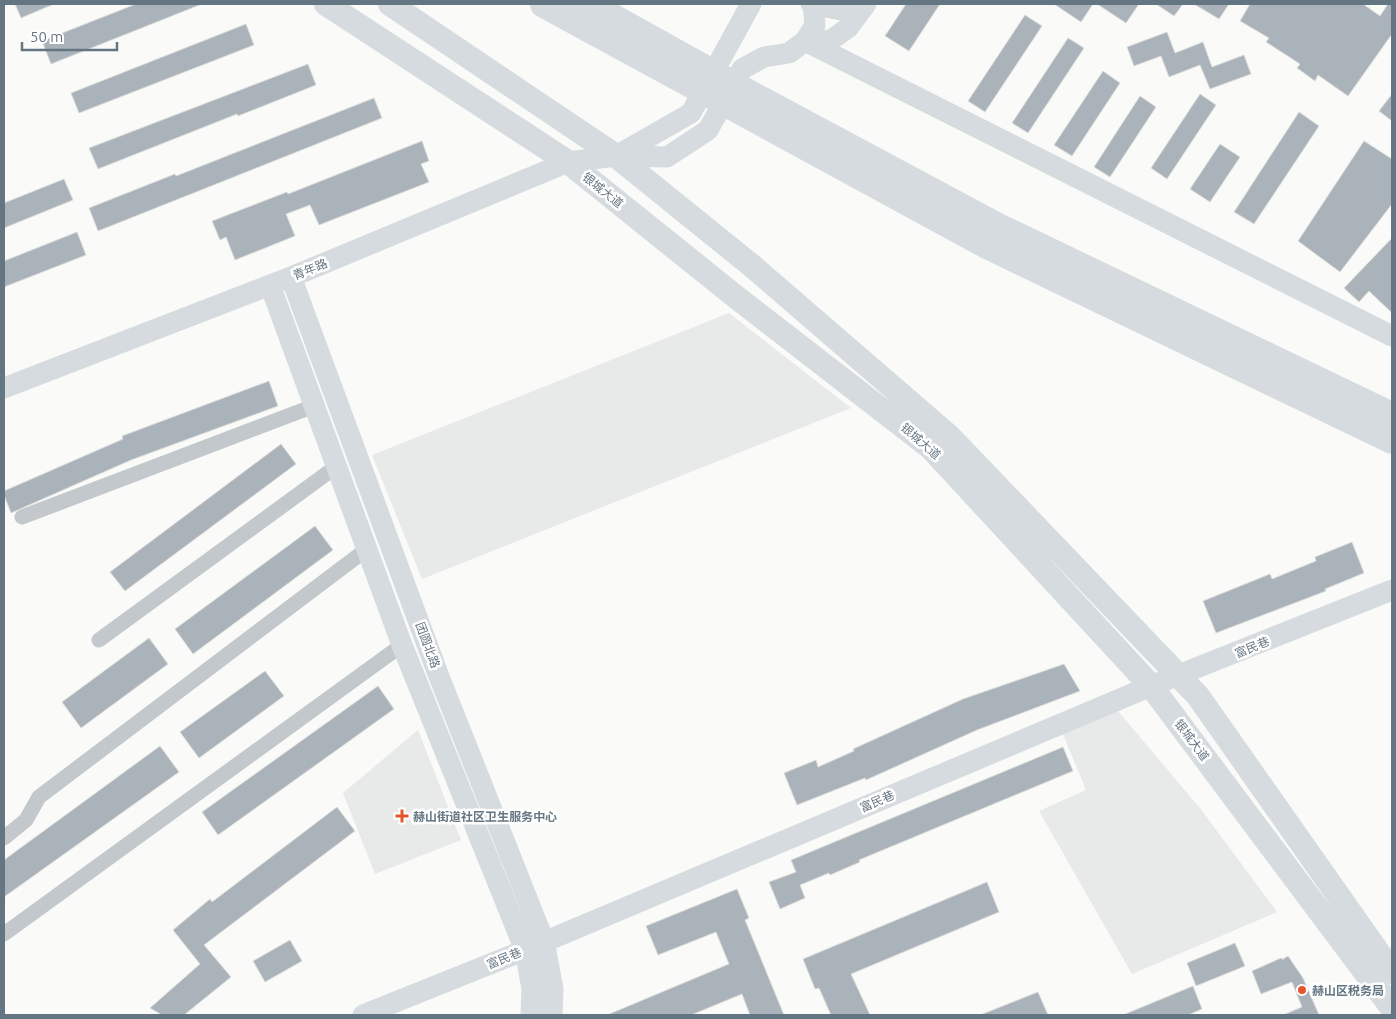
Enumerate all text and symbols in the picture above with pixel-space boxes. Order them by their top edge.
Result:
scale bar [22,20,118,52]
text: 50 m [30,28,63,45]
street label: 银城大道 [580,170,626,210]
street label: 青年路 [291,256,329,282]
street label: 银城大道 [899,420,943,462]
street label: 团圆北路 [414,620,442,670]
street label: 富民巷 [1233,634,1271,660]
street label: 银城大道 [1172,717,1212,763]
street label: 富民巷 [858,788,896,814]
marker: 赫山街道社区卫生服务中心 [395,809,409,823]
place label: 赫山街道社区卫生服务中心 [413,810,557,823]
street label: 富民巷 [485,945,523,971]
marker: 赫山区税务局 [1296,984,1308,996]
place label: 赫山区税务局 [1312,984,1384,997]

